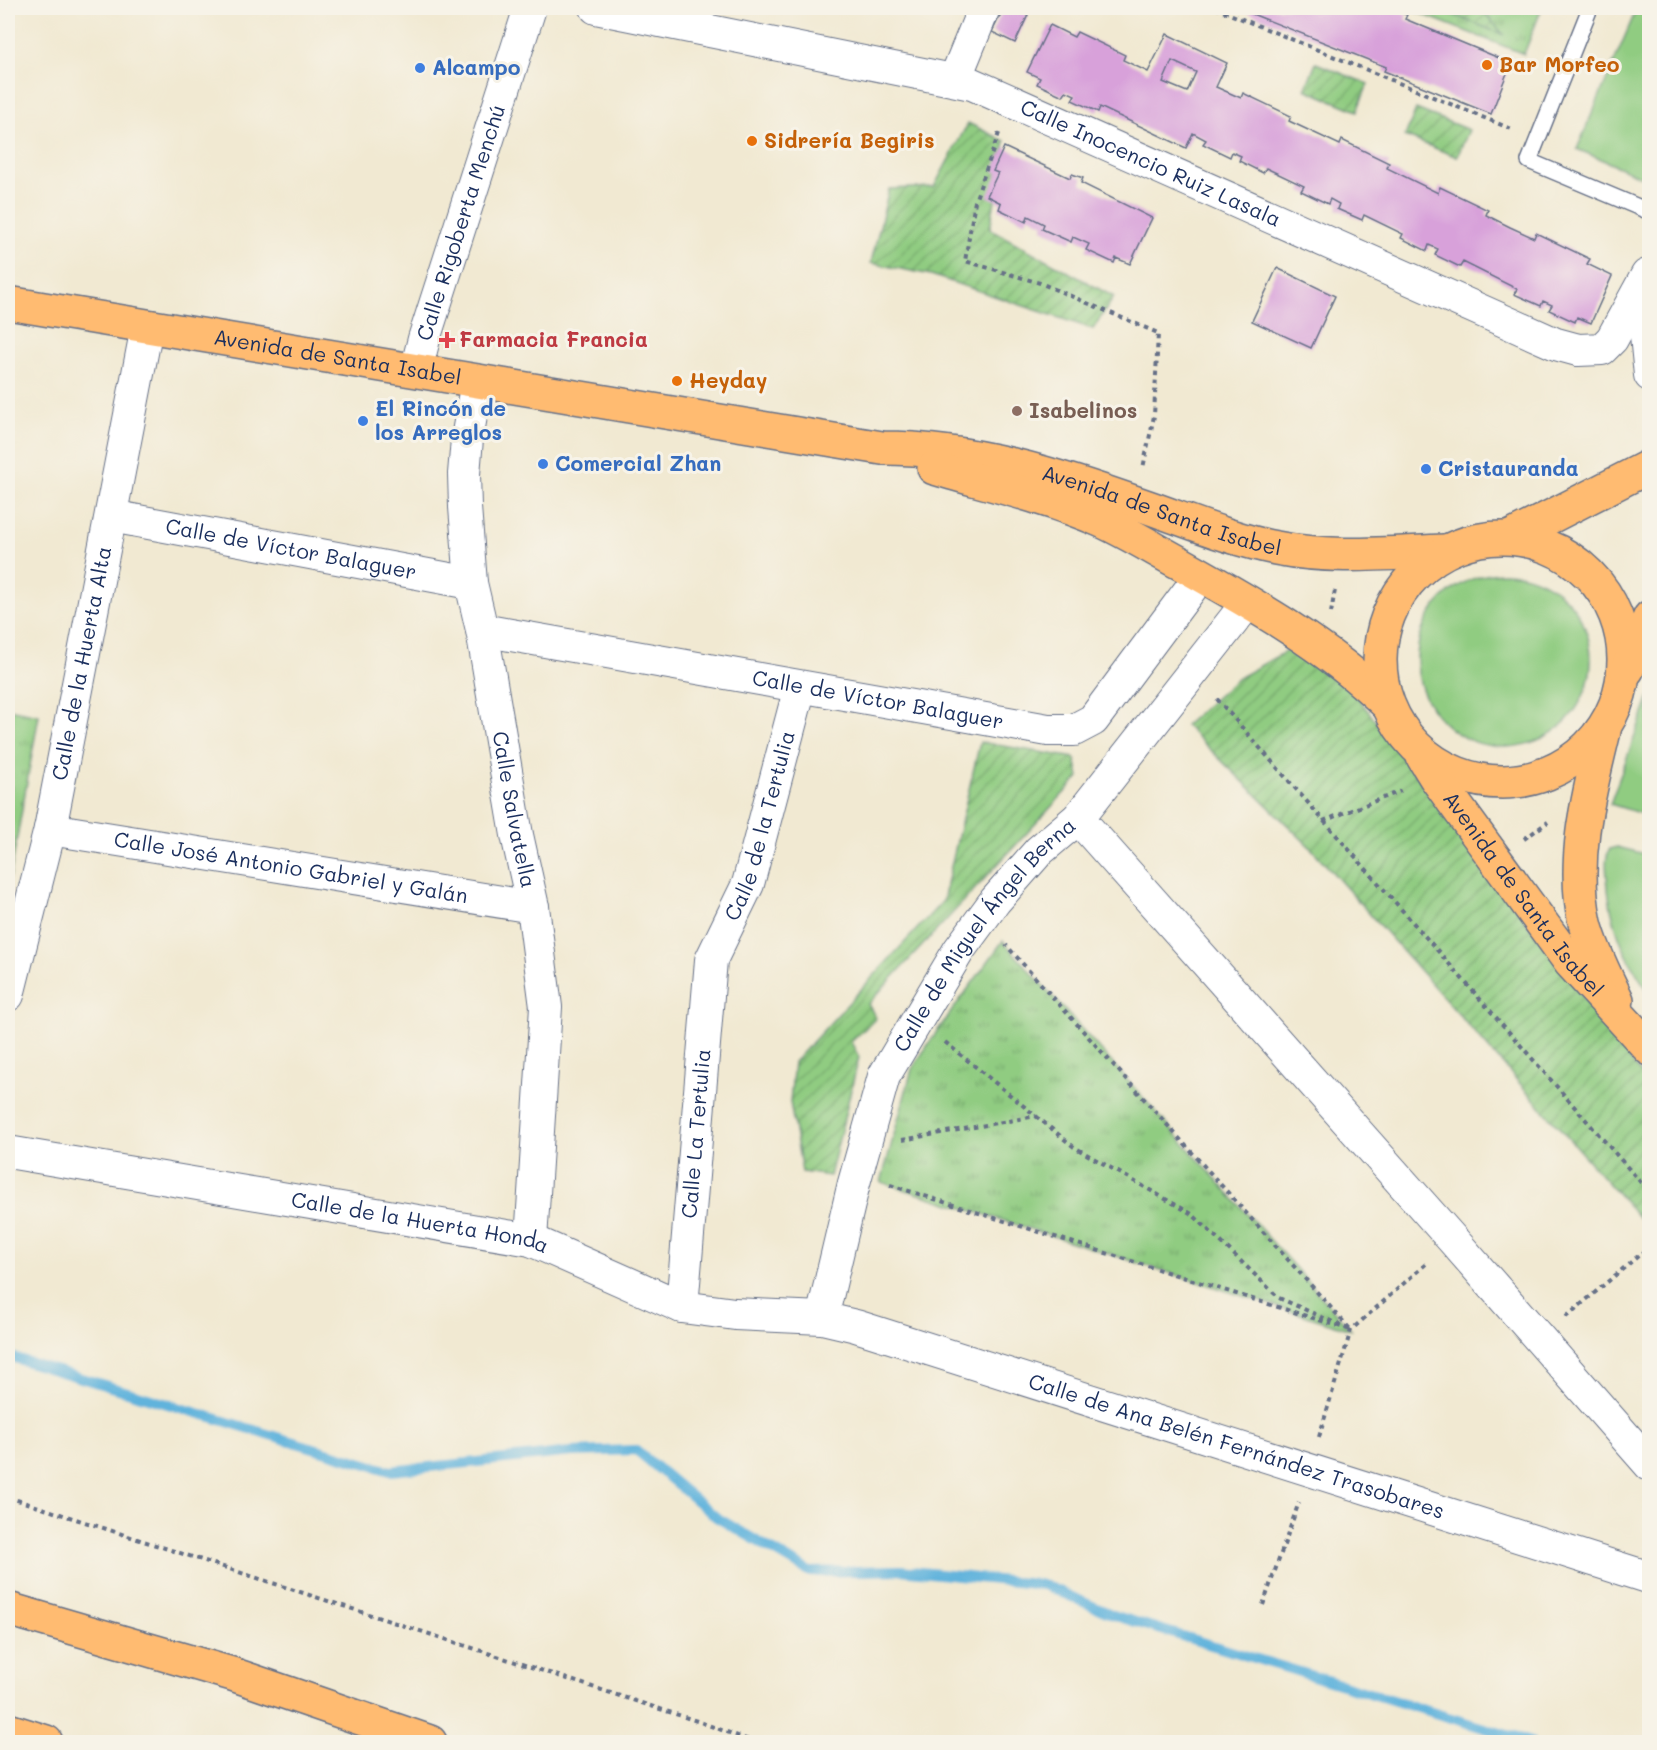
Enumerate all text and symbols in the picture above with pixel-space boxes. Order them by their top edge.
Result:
place label: Bar Morfeo [1499,50,1620,77]
place label: Alcampo [432,53,521,80]
marker: Bar Morfeo [1480,58,1494,72]
marker: Alcampo [413,61,427,75]
street label: Calle Inocencio Ruiz Lasala [1017,92,1286,232]
street label: Calle Rigoberta Menchú [409,101,510,344]
place label: Sidrería Begiris [764,126,935,153]
marker: Sidrería Begiris [745,134,759,148]
street label: Avenida de Santa Isabel [212,322,464,390]
place label: Farmacia Francia [459,325,648,352]
marker: Farmacia Francia [440,333,454,347]
place label: Heyday [689,366,767,394]
marker: Heyday [670,374,684,388]
place label: El Rincón de los Arreglos [375,394,506,445]
place label: Isabelinos [1029,396,1137,423]
marker: Isabelinos [1010,404,1024,418]
marker: El Rincón de los Arreglos [356,414,370,428]
place label: Comercial Zhan [555,449,721,476]
place label: Cristauranda [1438,454,1579,481]
marker: Comercial Zhan [536,457,550,471]
street label: Avenida de Santa Isabel [1039,458,1284,561]
marker: Cristauranda [1419,462,1433,476]
street label: Calle de Víctor Balaguer [164,511,419,585]
street label: Calle de la Huerta Alta [45,544,116,782]
street label: Calle de Víctor Balaguer [750,663,1006,734]
street label: Calle de la Tertulia [717,727,800,925]
street label: Calle Salvatella [488,729,543,890]
street label: Avenida de Santa Isabel [1438,785,1610,1002]
street label: Calle de Miguel Ángel Berna [887,811,1080,1056]
street label: Calle José Antonio Gabriel y Galán [112,825,470,908]
street label: Calle La Tertulia [674,1048,716,1219]
street label: Calle de la Huerta Honda [289,1185,554,1258]
street label: Calle de Ana Belén Fernández Trasobares [1025,1367,1448,1524]

